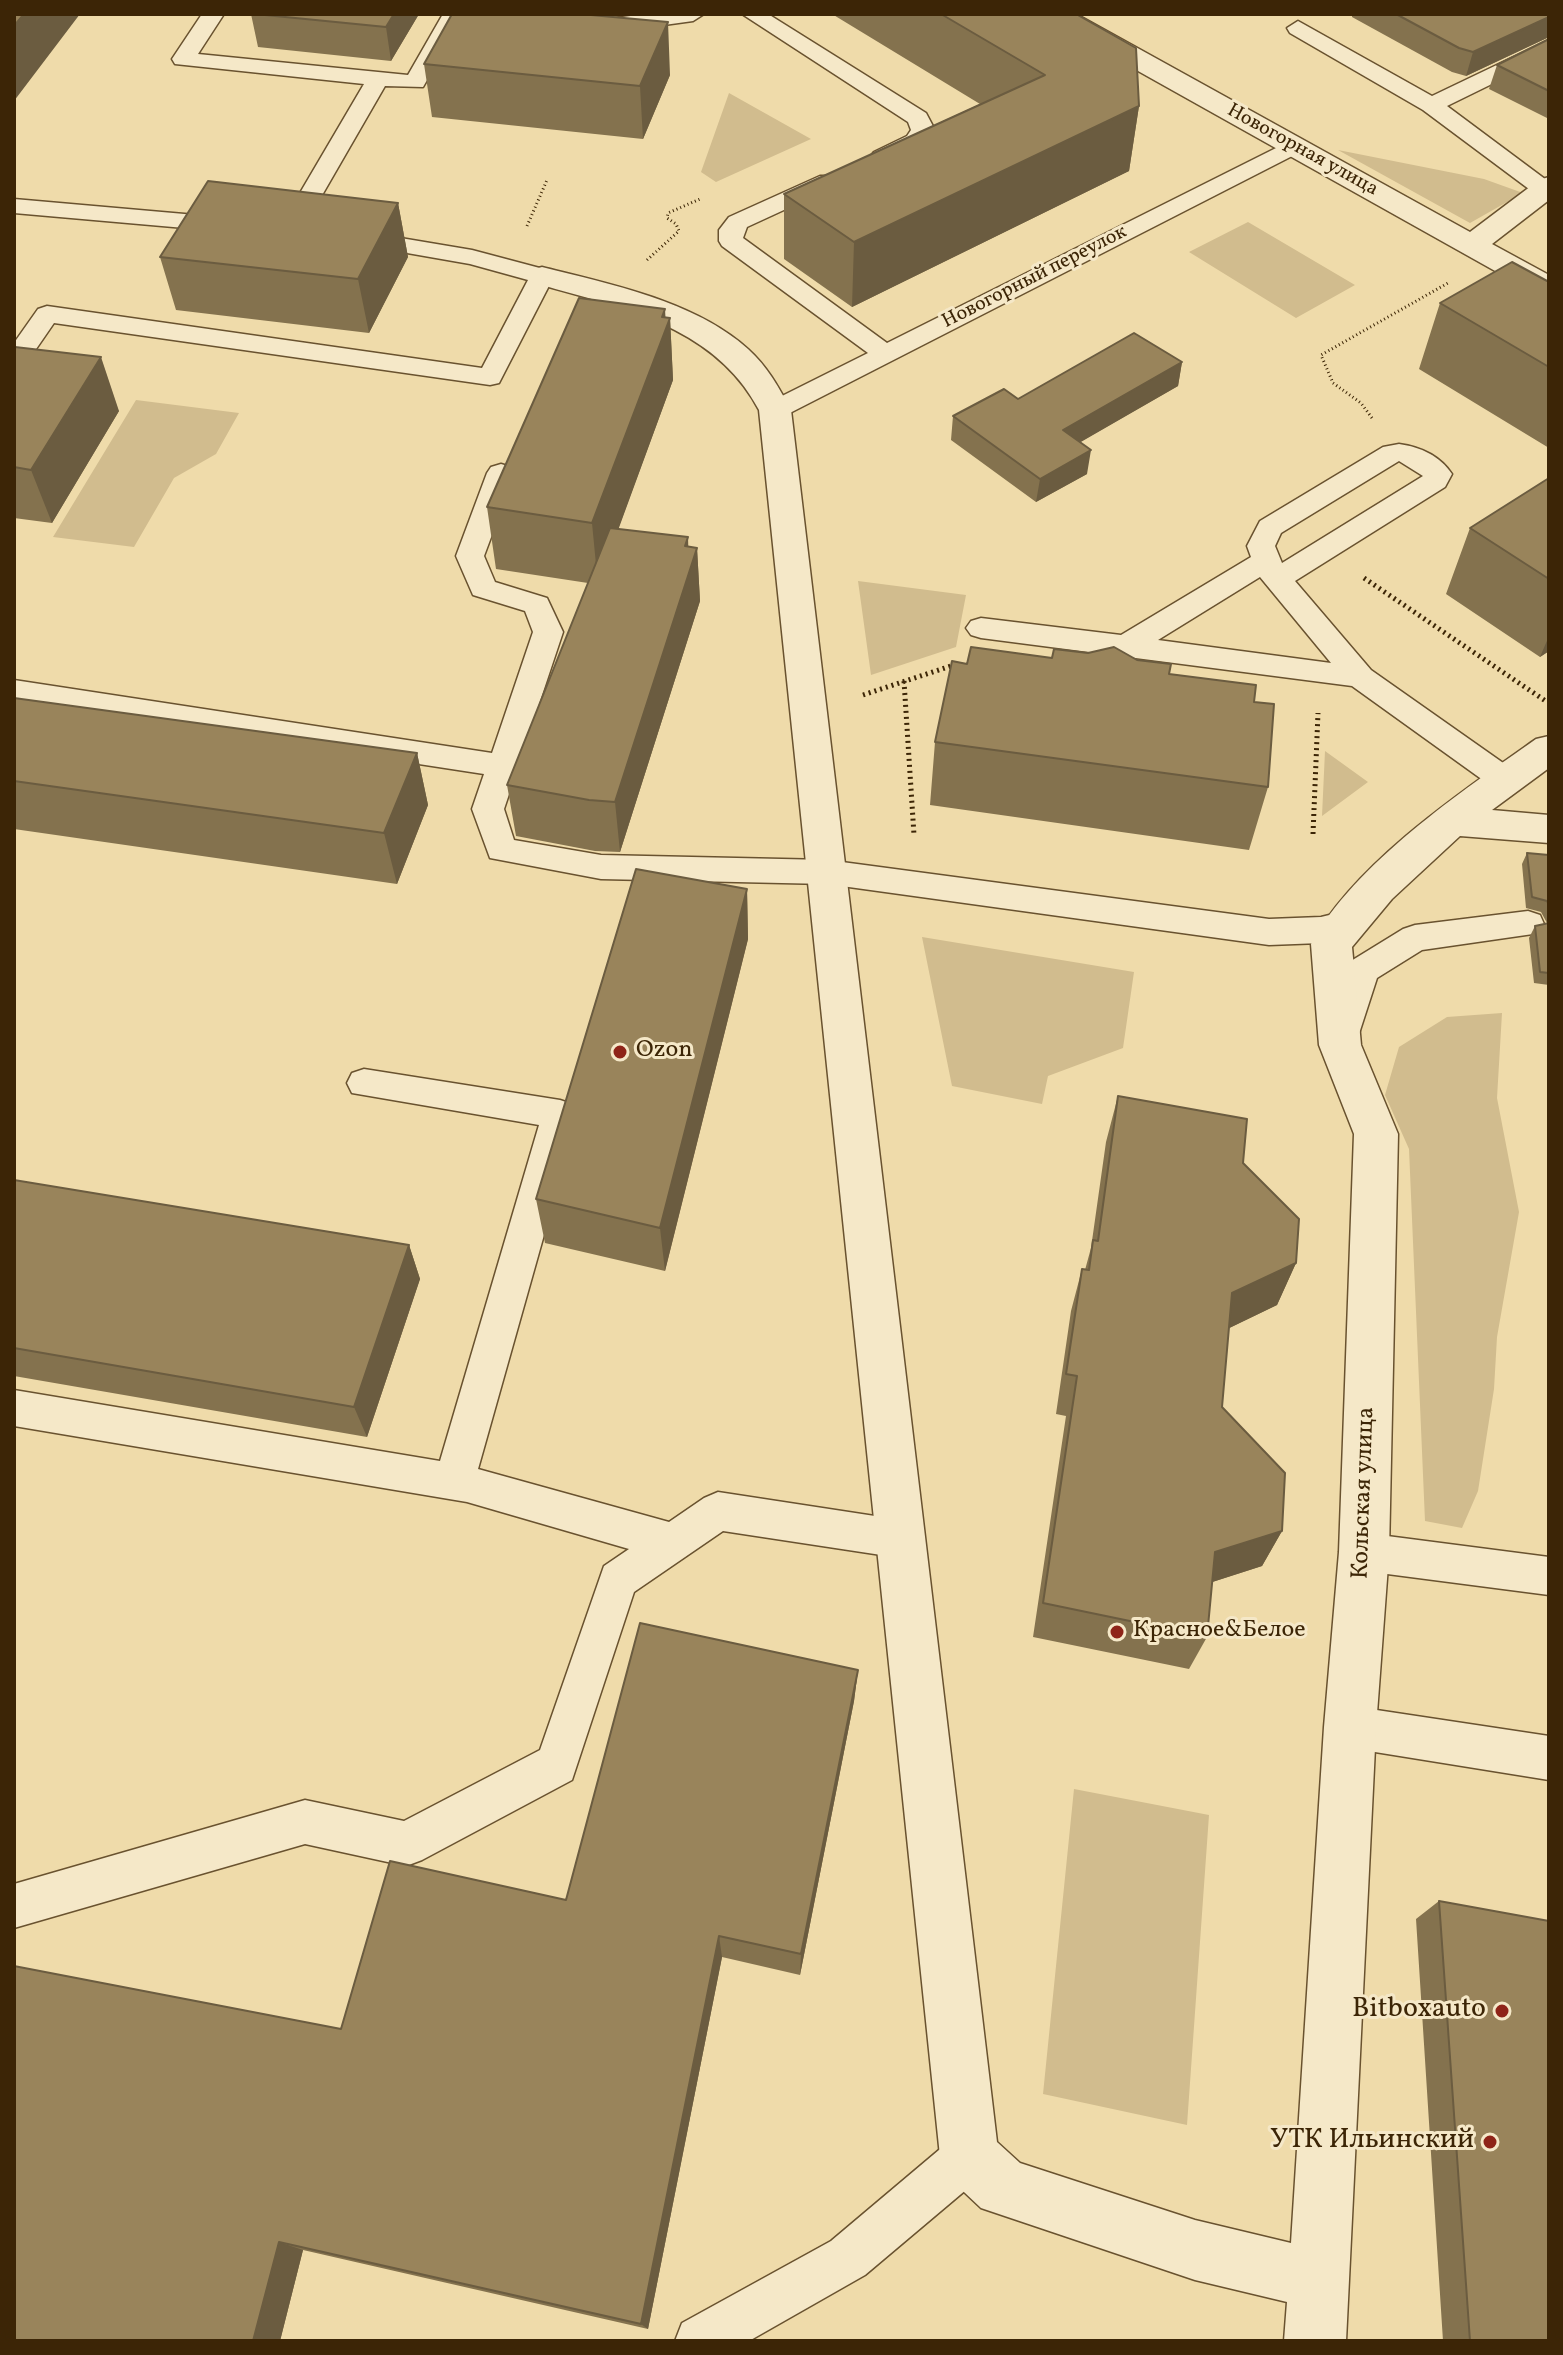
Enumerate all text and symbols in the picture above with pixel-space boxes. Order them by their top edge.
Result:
street label: Новогорная улица [1222,99,1382,203]
street label: Новогорный переулок [939,221,1131,335]
place label: Ozon [636,1038,693,1066]
marker: Ozon [611,1043,629,1061]
street label: Кольская улица [1348,1406,1382,1580]
place label: Красное&Белое [1133,1618,1306,1646]
marker: Красное&Белое [1108,1623,1126,1641]
place label: Bitboxauto [1352,1994,1486,2028]
marker: Bitboxauto [1493,2002,1511,2020]
place label: УТК Ильинский [1270,2125,1474,2159]
marker: УТК Ильинский [1481,2133,1499,2151]

